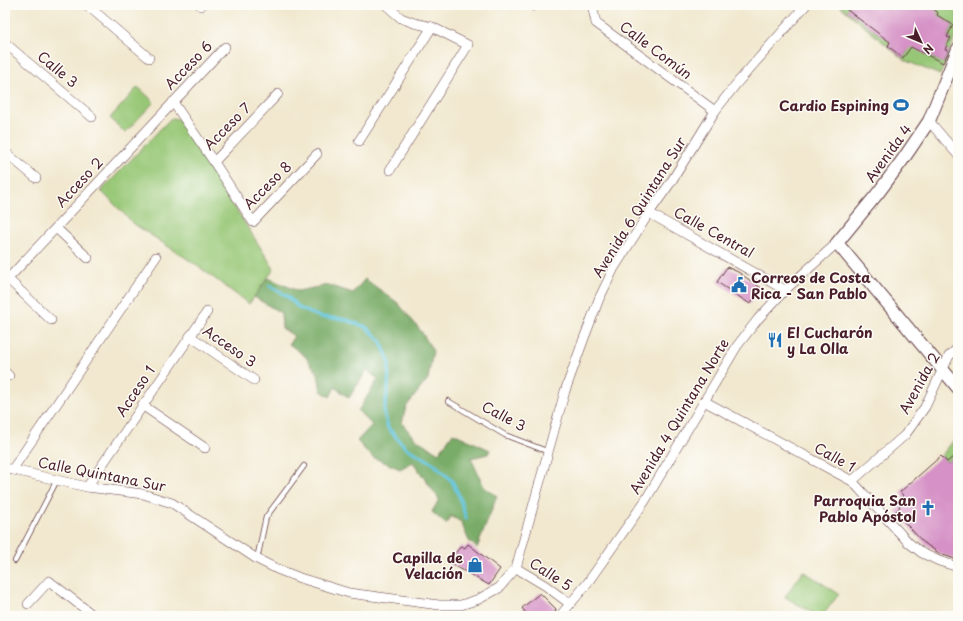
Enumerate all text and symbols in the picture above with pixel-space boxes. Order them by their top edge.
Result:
street label: Calle Común [615,16,697,84]
north arrow [901,22,941,62]
street label: Acceso 6 [159,36,217,94]
text: N [919,40,938,59]
street label: Calle 3 [33,46,83,92]
place label: Cardio Espining [779,95,889,116]
sports icon: Cardio Espining [892,96,910,114]
street label: Acceso 7 [198,97,256,155]
street label: Avenida 4 [860,120,916,186]
street label: Avenida 6 Quintana Sur [587,132,691,281]
street label: Acceso 2 [50,152,108,212]
street label: Acceso 8 [238,156,296,214]
street label: Calle Central [670,201,758,263]
place label: Correos de Costa Rica - San Pablo [751,267,871,304]
public building icon: Correos de Costa Rica - San Pablo [730,276,748,294]
street label: Acceso 3 [199,320,261,372]
place label: El Cucharón y La Olla [787,322,873,359]
restaurant icon: El Cucharón y La Olla [766,331,784,349]
street label: Avenida 4 Quintana Norte [624,334,734,498]
street label: Avenida 2 [893,348,945,418]
street label: Acceso 1 [110,361,160,421]
street label: Calle 3 [478,396,530,436]
street label: Calle 1 [811,437,859,477]
street label: Calle Quintana Sur [36,451,168,497]
place label: Parroquia San Pablo Apóstol [813,490,916,527]
church icon: Parroquia San Pablo Apóstol [919,499,937,517]
place label: Capilla de Velación [392,547,463,584]
street label: Calle 5 [526,552,576,596]
shop icon: Capilla de Velación [466,556,484,574]

